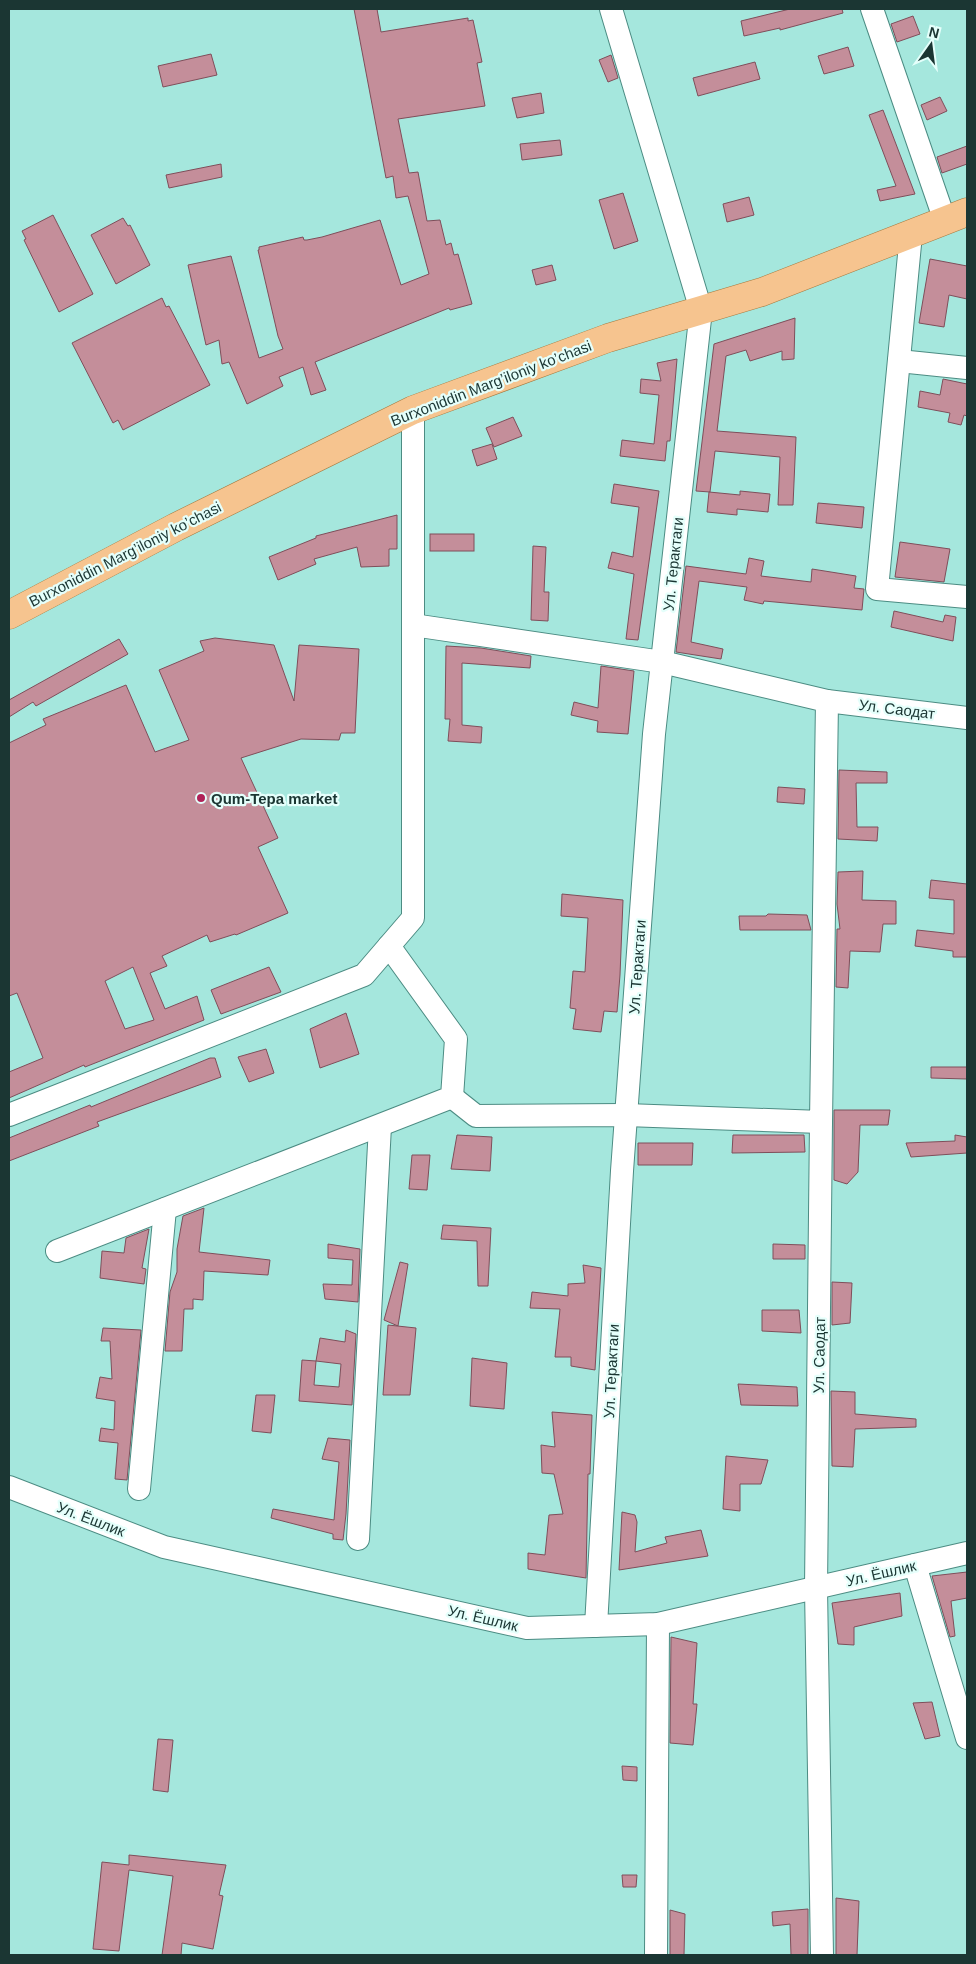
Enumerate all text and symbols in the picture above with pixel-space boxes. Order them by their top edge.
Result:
north arrow [906,20,956,70]
text: N [927,23,941,41]
street label: Burxoniddin Marg’iloniy ko’chasi [388,337,594,429]
street label: Burxoniddin Marg’iloniy ko’chasi [26,498,224,610]
street label: Ул. Терактаги [660,516,686,612]
street label: Ул. Саодат [858,696,936,722]
place label: Qum-Tepa market [211,790,337,807]
marker: Qum-Tepa market [195,792,207,804]
street label: Ул. Терактаги [625,919,649,1015]
street label: Ул. Саодат [810,1316,828,1393]
street label: Ул. Терактаги [600,1323,622,1419]
street label: Ул. Ёшлик [55,1498,128,1540]
street label: Ул. Ёшлик [844,1557,918,1589]
street label: Ул. Ёшлик [446,1602,520,1634]

